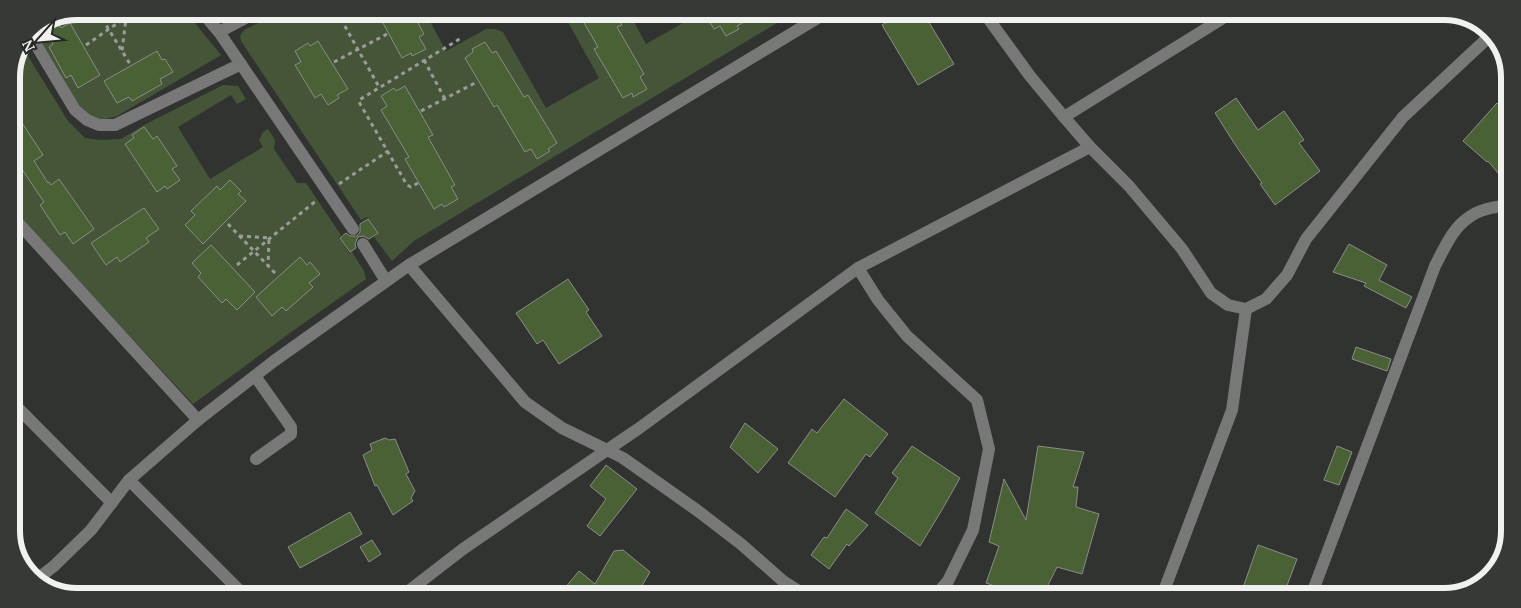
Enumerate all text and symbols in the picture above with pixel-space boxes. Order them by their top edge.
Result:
north arrow [15,15,65,65]
text: N [17,37,39,55]

